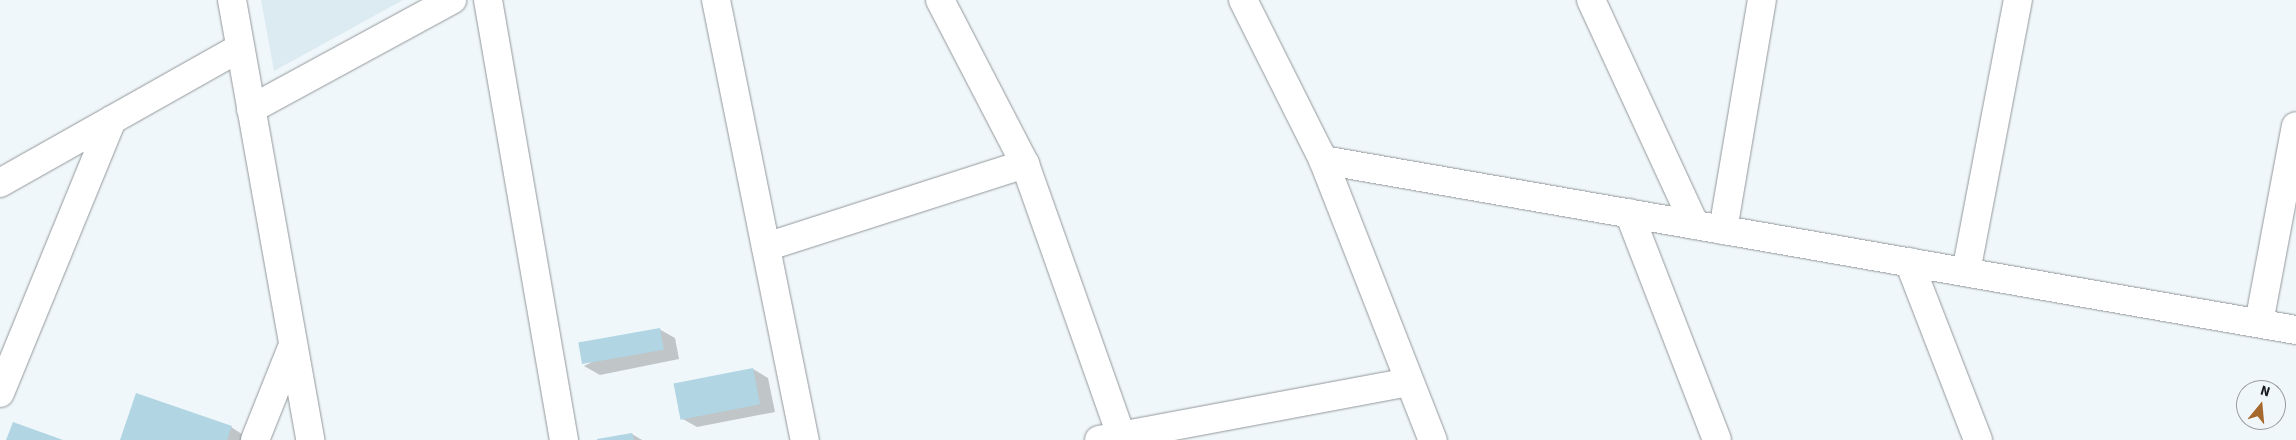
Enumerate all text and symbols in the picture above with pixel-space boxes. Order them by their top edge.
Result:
north arrow [2236,380,2286,430]
text: N [2258,381,2272,403]

